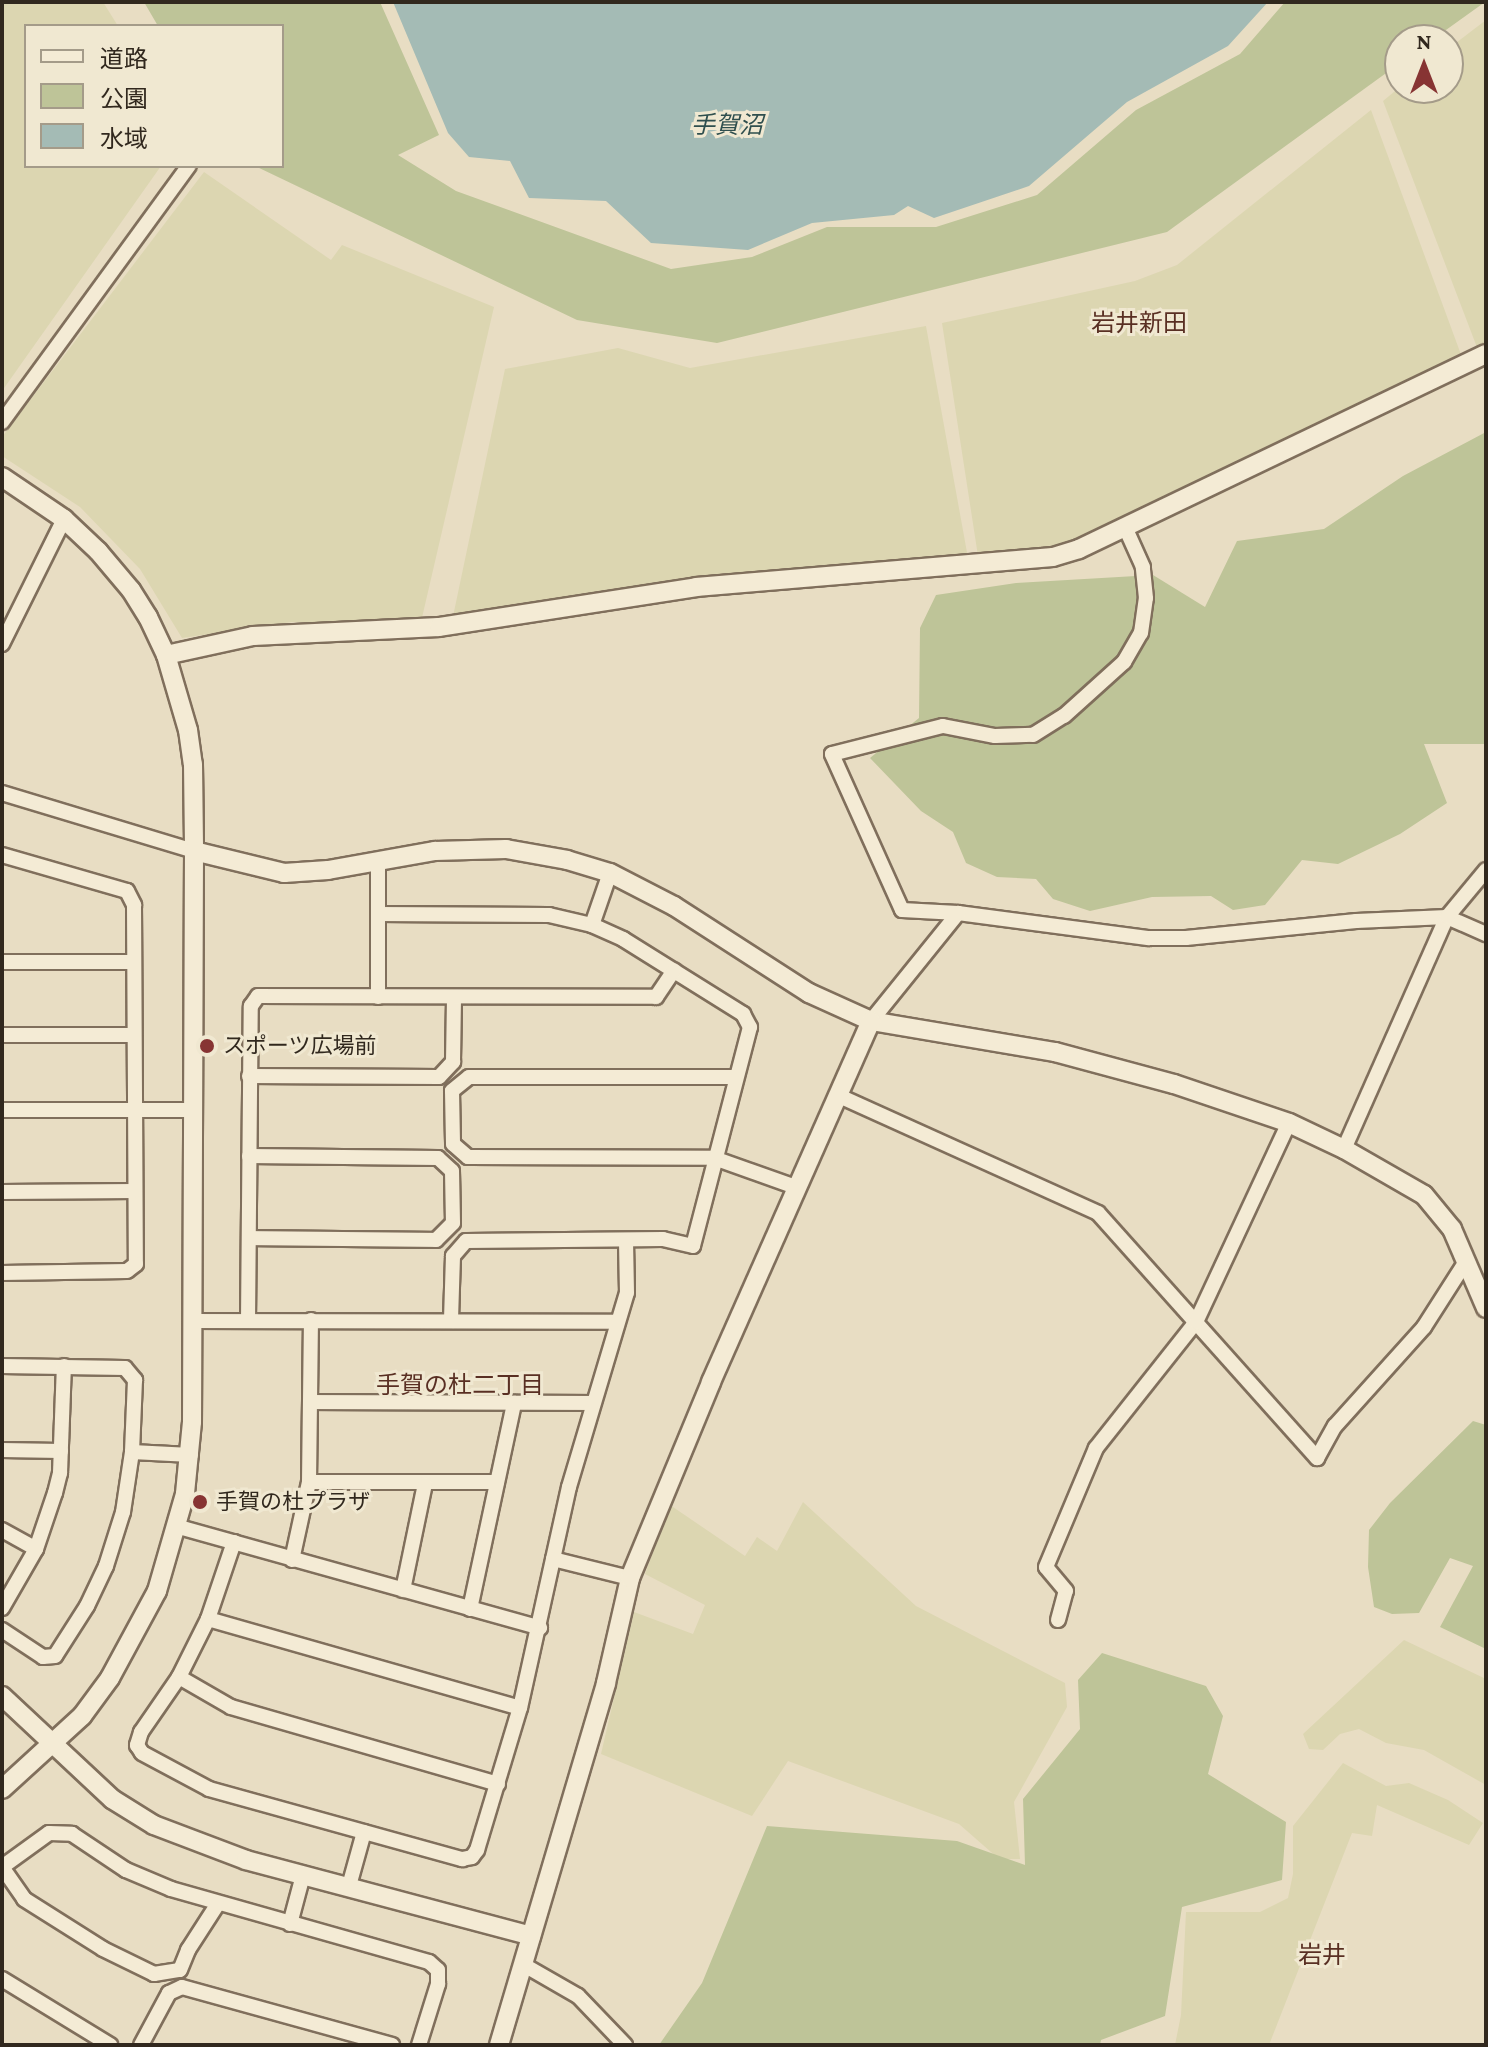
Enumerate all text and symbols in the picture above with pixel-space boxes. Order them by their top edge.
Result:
legend [24,24,284,168]
north arrow [1384,24,1464,104]
text: N [1417,29,1432,54]
text: 道路 [100,45,148,72]
text: 公園 [100,85,148,112]
water label: 手賀沼 [691,111,763,139]
text: 水域 [100,125,148,152]
district label: 岩井新田 [1091,309,1187,337]
place label: スポーツ広場前 [223,1033,377,1059]
marker: スポーツ広場前 [198,1037,216,1055]
district label: 手賀の杜二丁目 [376,1371,544,1399]
place label: 手賀の杜プラザ [216,1489,370,1515]
marker: 手賀の杜プラザ [191,1493,209,1511]
district label: 岩井 [1298,1941,1346,1969]

